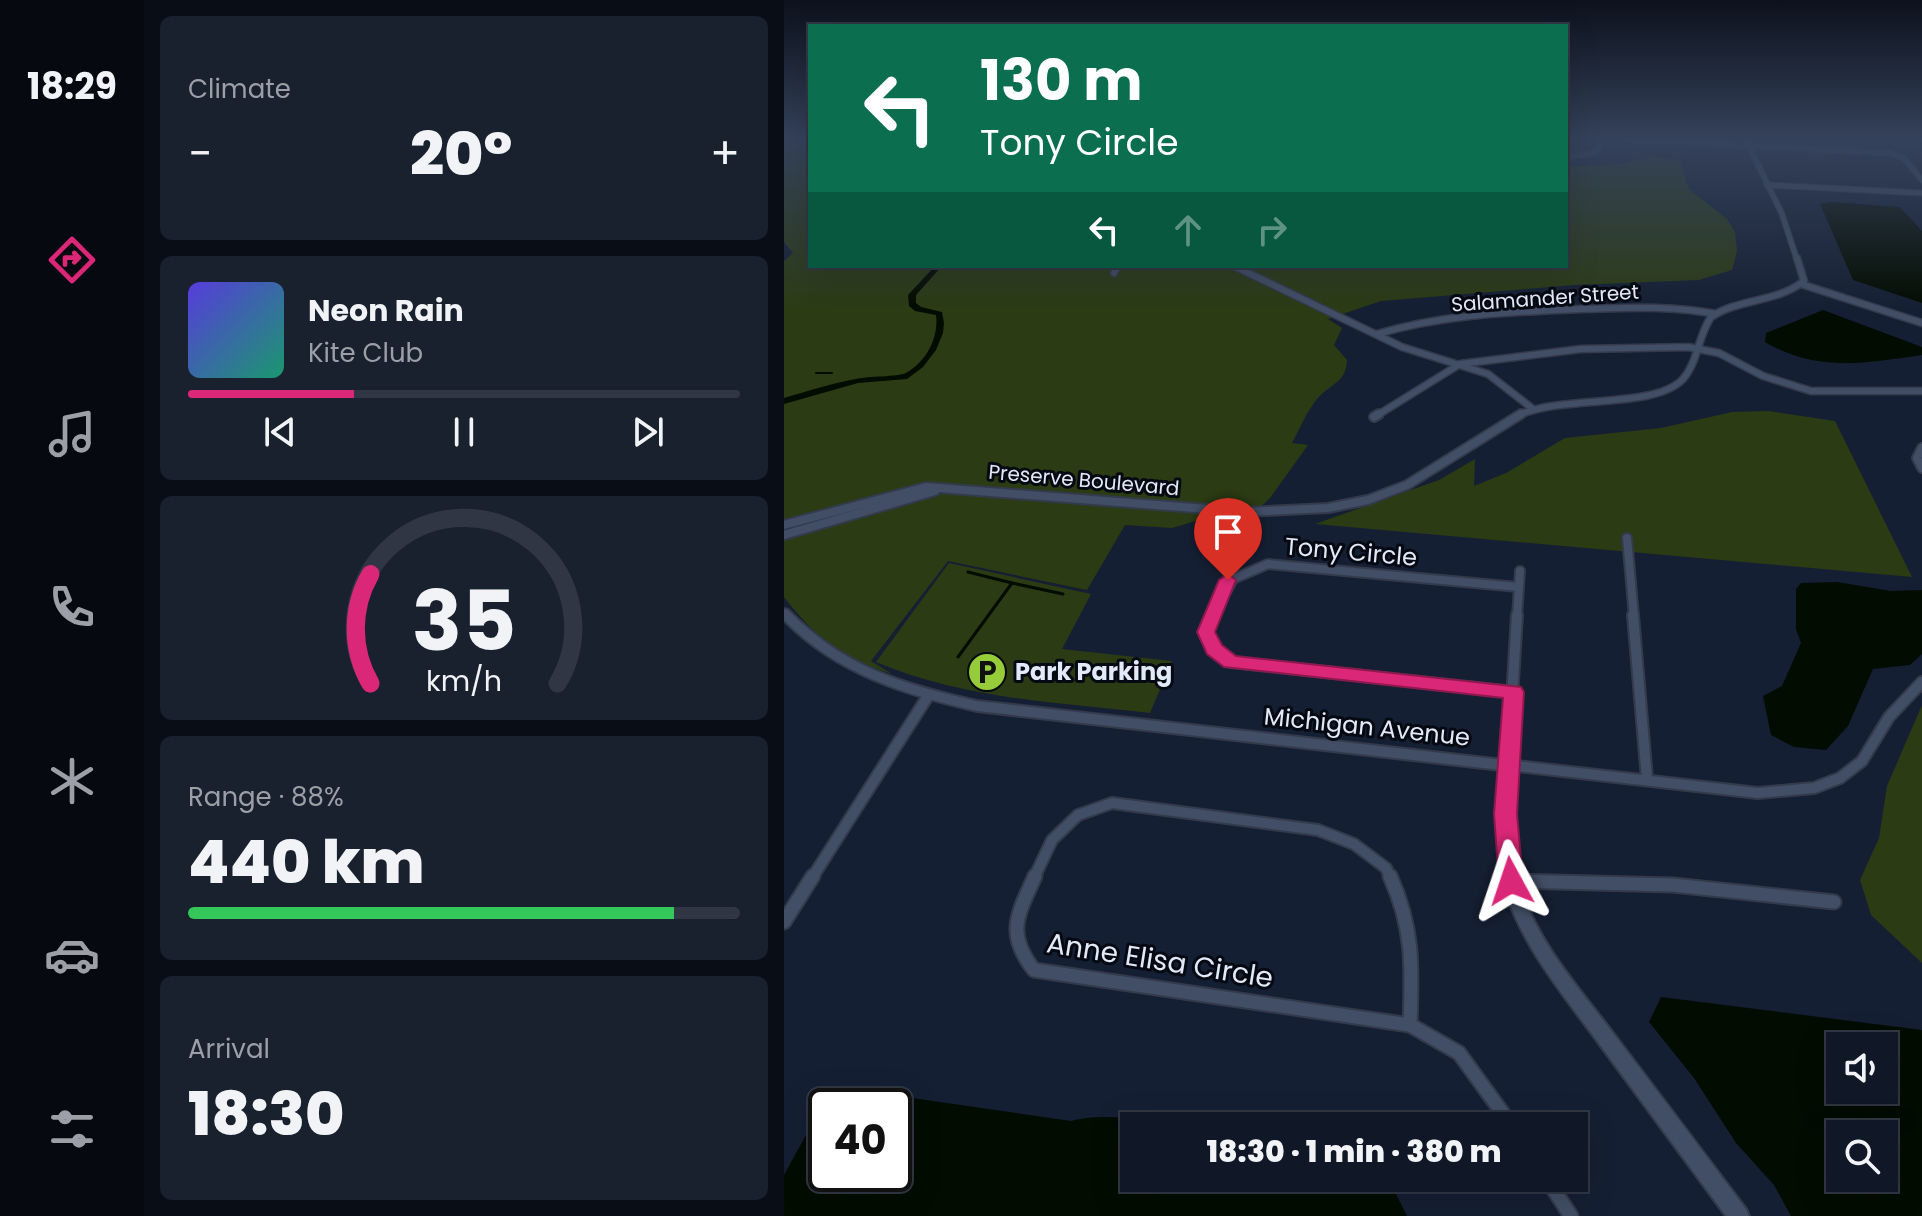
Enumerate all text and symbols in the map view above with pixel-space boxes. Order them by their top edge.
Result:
text: 130 m [980,41,1143,120]
icon: left [848,56,952,160]
text: 18:29 [27,61,117,112]
text: Climate [188,71,291,107]
text: 20° [410,112,512,196]
text: Tony Circle [980,117,1179,168]
text: − [188,123,212,184]
text: + [710,123,740,184]
icon: left [1082,208,1126,252]
icon: ahead [1166,208,1210,252]
icon: right [1250,208,1294,252]
icon: directions [44,232,100,288]
street label: Salamander Street [1450,277,1640,319]
text: Neon Rain [308,289,464,332]
text: Kite Club [308,335,423,371]
icon: music [44,406,100,462]
icon: previous [258,410,302,454]
icon: pause [442,410,486,454]
icon: next [626,410,670,454]
street label: Preserve Boulevard [987,458,1181,502]
pin [1194,498,1262,580]
icon: arrive [1206,510,1250,554]
street label: Tony Circle [1284,529,1418,574]
text: 35 [412,563,516,679]
icon: phone [44,579,100,635]
parking icon: Park Parking [966,651,1008,693]
place label: Park Parking [1015,655,1172,688]
text: km/h [426,661,502,701]
street label: Michigan Avenue [1263,699,1472,754]
icon: climate [44,753,100,809]
text: Range · 88% [188,779,344,815]
text: 440 km [188,820,425,904]
position arrow [1469,839,1553,923]
street label: Anne Elisa Circle [1044,923,1276,998]
icon: car [44,927,100,983]
text: Arrival [188,1031,270,1067]
map controls [1826,1032,1898,1192]
button: sound [1826,1032,1898,1104]
text: 18:30 [188,1072,345,1156]
speed limit sign: 40 [808,1088,912,1192]
icon: filters [44,1101,100,1157]
button: search [1826,1120,1898,1192]
text: 18:30 · 1 min · 380 m [1206,1130,1502,1173]

